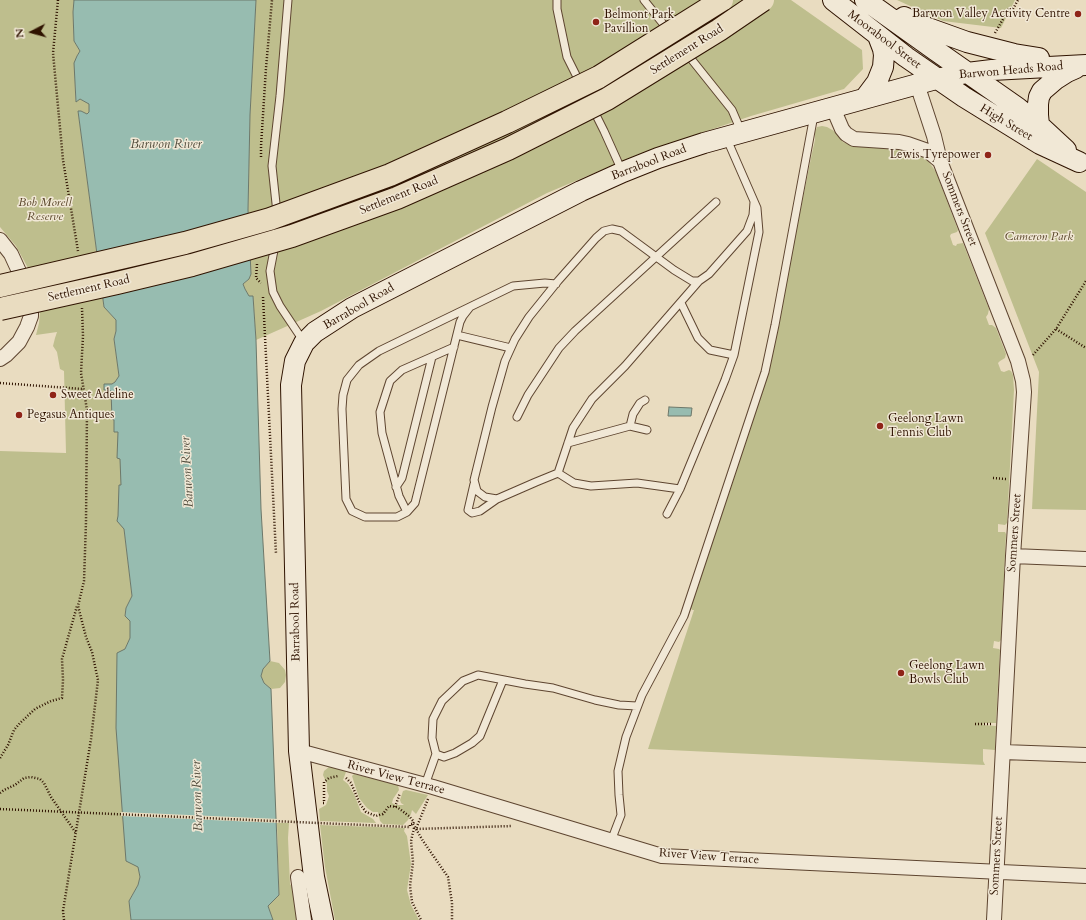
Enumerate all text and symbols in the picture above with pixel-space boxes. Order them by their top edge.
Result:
place label: Barwon Valley Activity Centre [912,7,1070,21]
place label: Belmont Park Pavillion [604,8,674,36]
street label: Moorabool Street [844,8,924,72]
marker: Barwon Valley Activity Centre [1073,9,1083,19]
north arrow [12,12,52,52]
marker: Belmont Park Pavillion [591,17,601,27]
street label: Settlement Road [648,22,726,78]
text: N [12,28,28,39]
street label: Barwon Heads Road [958,59,1064,83]
street label: High Street [977,102,1035,144]
water label: Barwon River [130,137,202,153]
street label: Barrabool Road [609,142,689,184]
place label: Lewis Tyrepower [890,148,980,162]
marker: Lewis Tyrepower [983,150,993,160]
street label: Sommers Street [938,170,980,248]
street label: Settlement Road [358,174,440,218]
park label: Bob Morell Reserve [18,196,72,224]
park label: Cameron Park [1005,230,1073,244]
street label: Settlement Road [47,273,131,305]
street label: Barrabool Road [321,281,397,333]
place label: Sweet Adeline [61,388,134,402]
marker: Sweet Adeline [48,390,58,400]
place label: Pegasus Antiques [27,408,114,422]
marker: Pegasus Antiques [14,410,24,420]
place label: Geelong Lawn Tennis Club [888,412,964,440]
marker: Geelong Lawn Tennis Club [875,421,885,431]
water label: Barwon River [178,436,198,508]
street label: Sommers Street [1005,493,1025,573]
street label: Barrabool Road [288,582,304,662]
place label: Geelong Lawn Bowls Club [909,659,985,687]
marker: Geelong Lawn Bowls Club [896,668,906,678]
street label: River View Terrace [346,758,446,798]
water label: Barwon River [189,760,207,832]
street label: Sommers Street [988,816,1006,896]
street label: River View Terrace [658,846,760,868]

